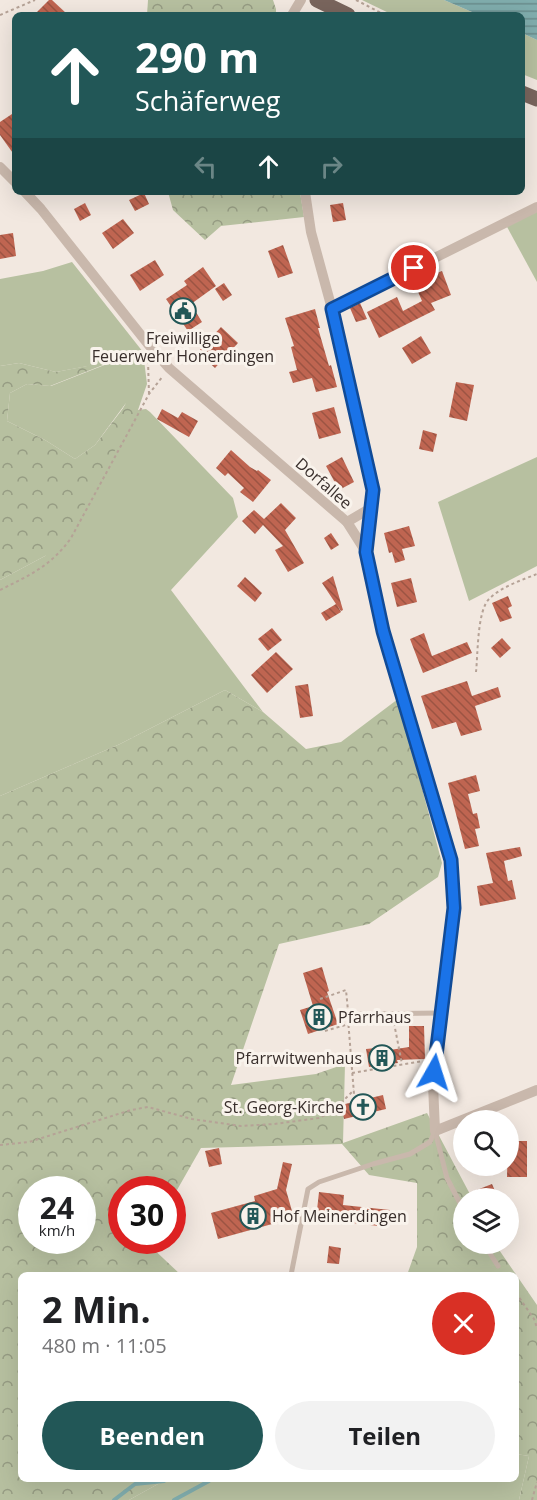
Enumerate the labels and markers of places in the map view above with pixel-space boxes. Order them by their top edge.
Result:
pin [388,242,439,293]
public building icon: Freiwillige Feuerwehr Honerdingen [168,296,198,326]
place label: Freiwillige Feuerwehr Honerdingen [92,327,274,367]
building icon: Pfarrhaus [304,1002,334,1032]
place label: Pfarrhaus [338,1006,411,1028]
building icon: Pfarrwitwenhaus [367,1043,397,1073]
place label: Pfarrwitwenhaus [236,1047,362,1069]
church icon: St. Georg-Kirche [348,1092,378,1122]
place label: St. Georg-Kirche [224,1096,344,1118]
building icon: Hof Meinerdingen [238,1201,268,1231]
place label: Hof Meinerdingen [272,1205,407,1227]

